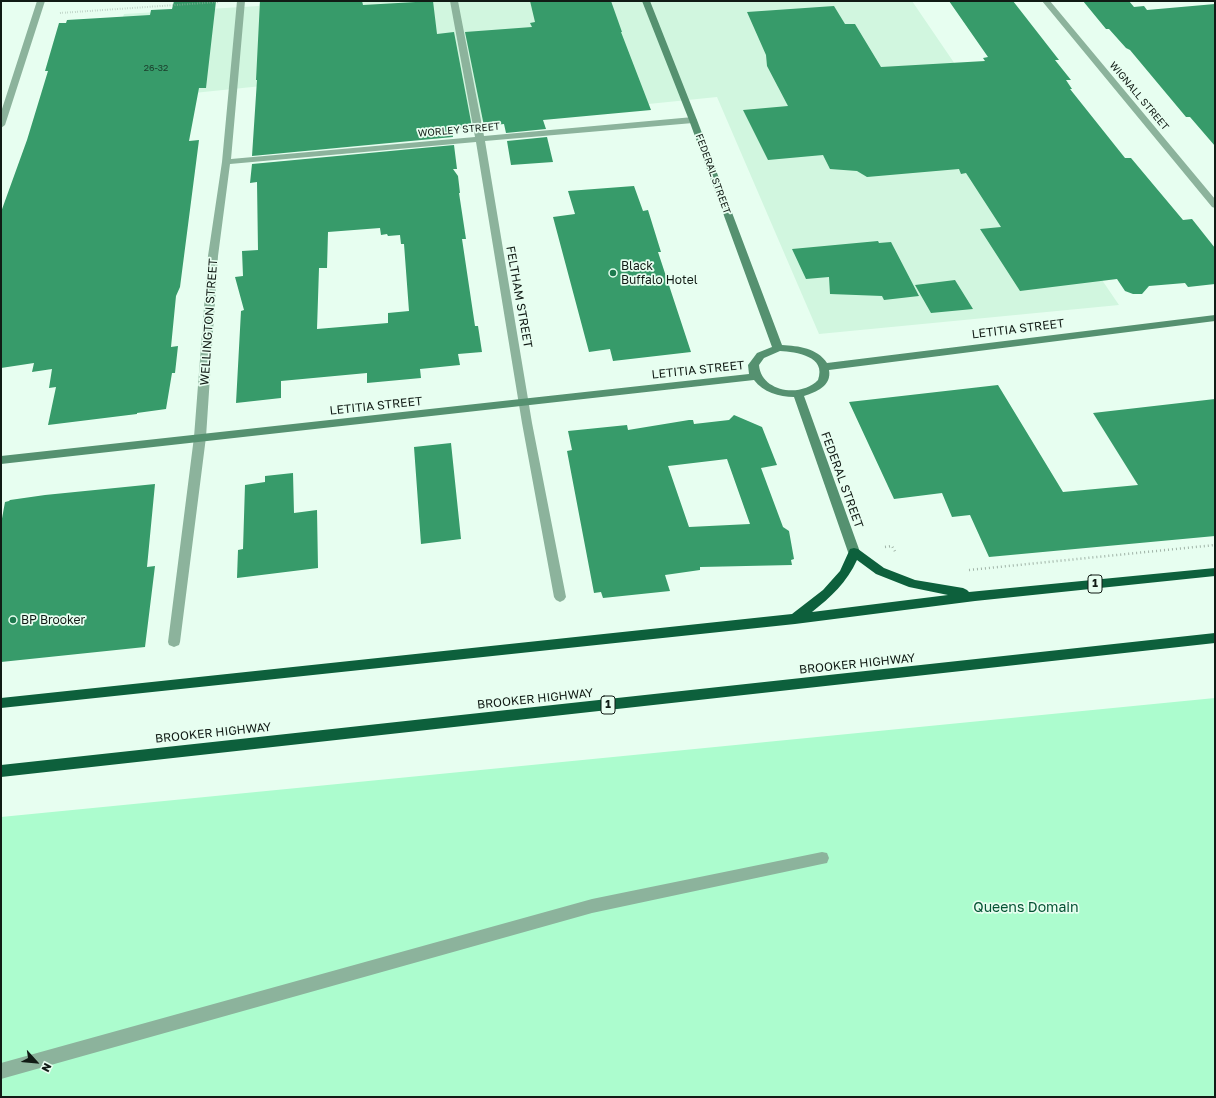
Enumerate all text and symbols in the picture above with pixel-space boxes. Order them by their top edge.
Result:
street label: WIGNALL STREET [1107,59,1171,133]
house number: 26-32 [144,63,168,73]
street label: WORLEY STREET [417,120,501,140]
street label: FEDERAL STREET [693,132,733,216]
street label: FELTHAM STREET [503,245,535,349]
street label: WELLINGTON STREET [197,258,221,386]
place label: Black Buffalo Hotel [621,259,698,287]
marker: Black Buffalo Hotel [608,268,618,278]
street label: LETITIA STREET [971,316,1065,342]
street label: LETITIA STREET [651,358,745,382]
street label: LETITIA STREET [329,394,423,418]
street label: FEDERAL STREET [818,430,866,530]
road number: 1 [1088,575,1102,593]
place label: BP Brooker [21,613,85,627]
marker: BP Brooker [8,615,18,625]
street label: BROOKER HIGHWAY [798,651,916,677]
street label: BROOKER HIGHWAY [476,686,594,712]
road number: 1 [601,696,615,714]
street label: BROOKER HIGHWAY [154,720,272,746]
park label: Queens Domain [973,900,1079,916]
north arrow [16,1042,56,1082]
text: N [39,1061,55,1074]

